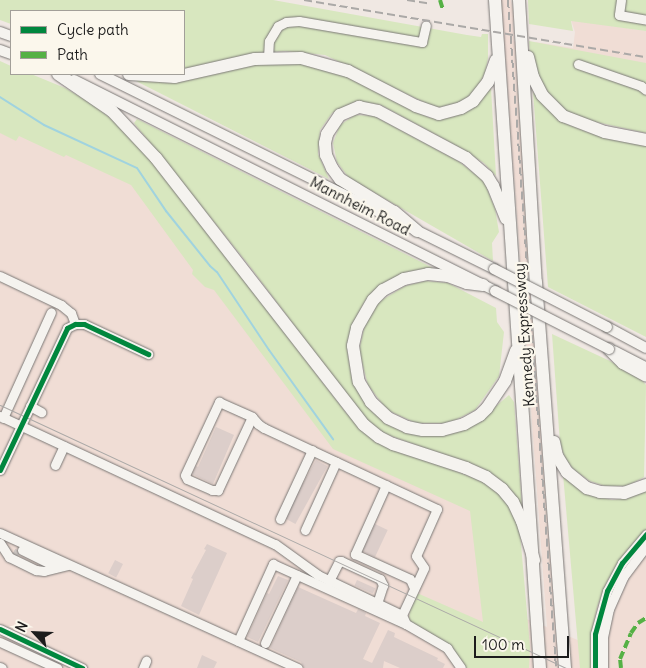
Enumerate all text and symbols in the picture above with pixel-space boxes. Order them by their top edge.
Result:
legend [10,10,185,75]
text: Cycle path [57,20,129,39]
text: Path [57,45,88,64]
street label: Mannheim Road [307,173,413,239]
street label: Kennedy Expressway [510,262,538,408]
north arrow [10,608,60,658]
text: N [11,618,32,635]
scale bar [476,626,571,658]
text: 100 m [482,635,524,654]

